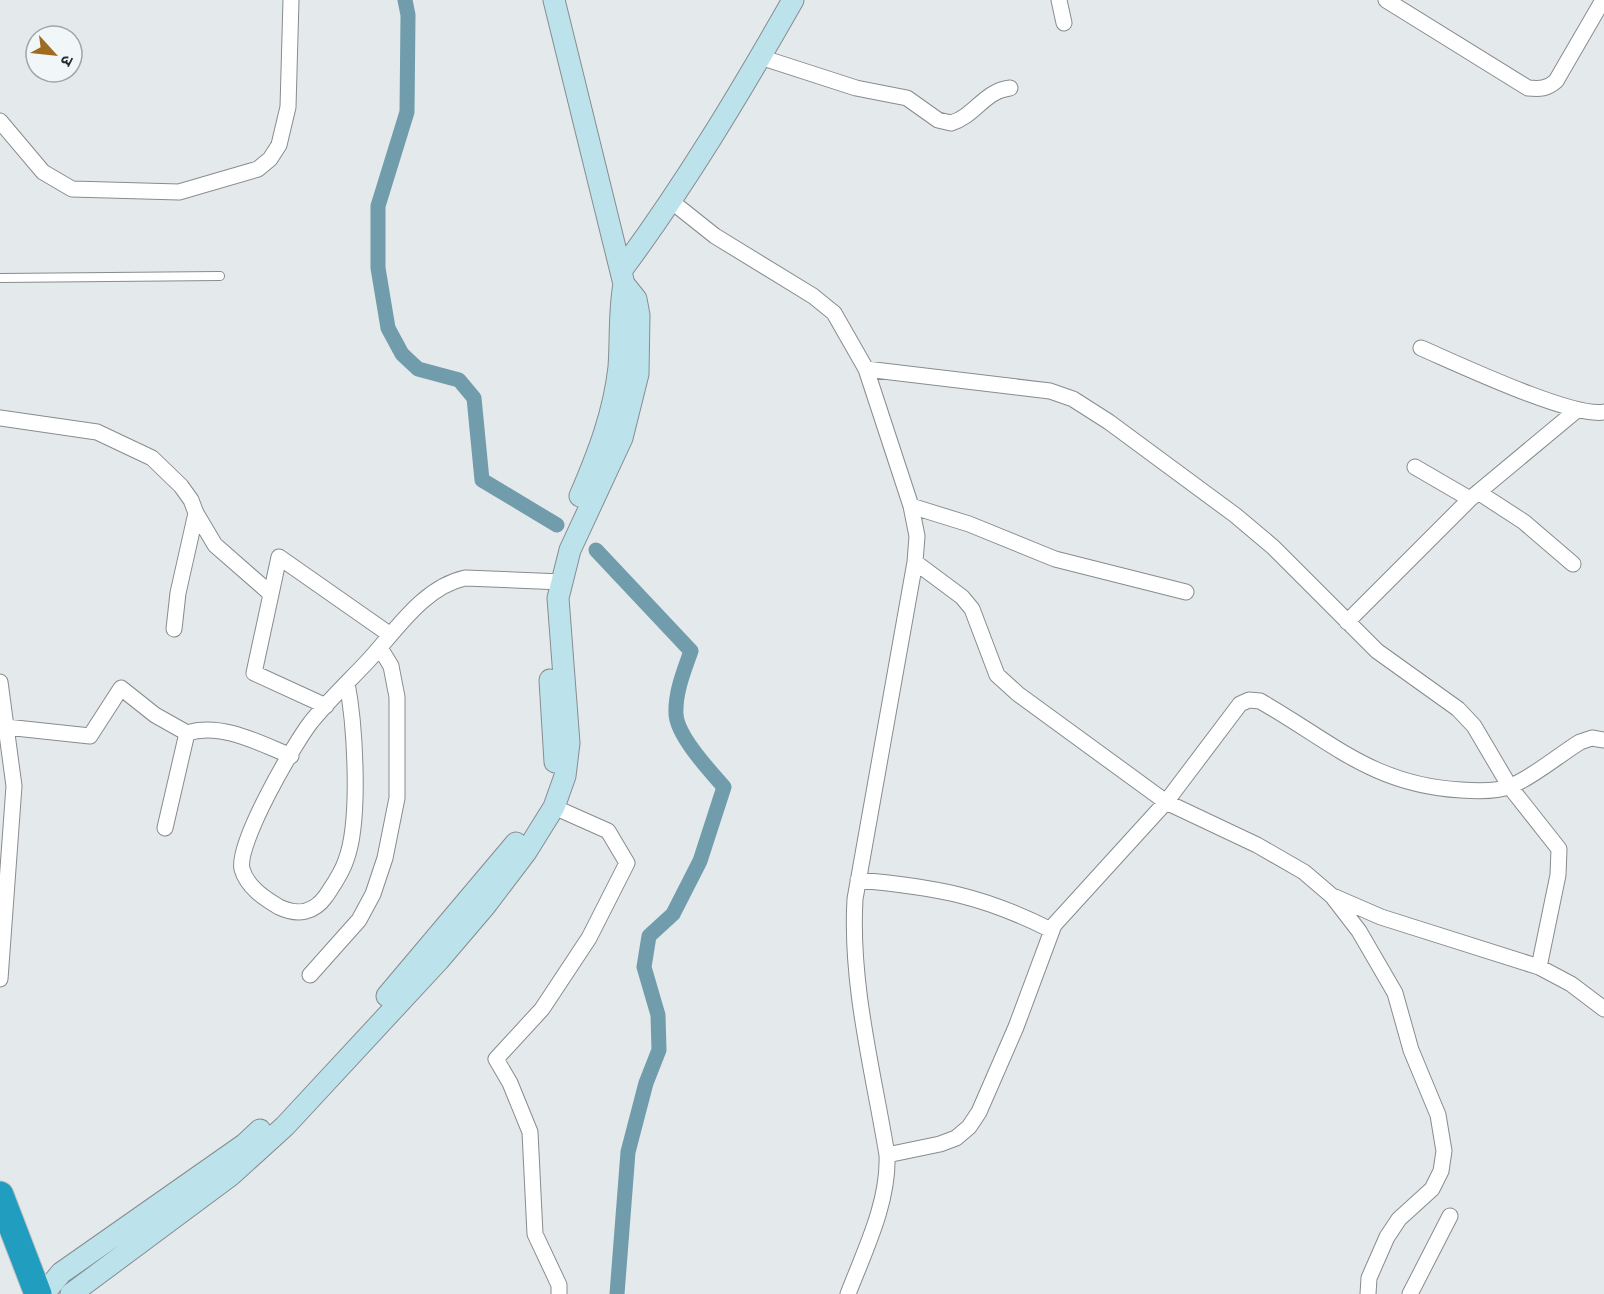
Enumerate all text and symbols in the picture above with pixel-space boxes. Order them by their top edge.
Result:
north arrow [24,24,84,84]
text: उ [56,52,78,70]

